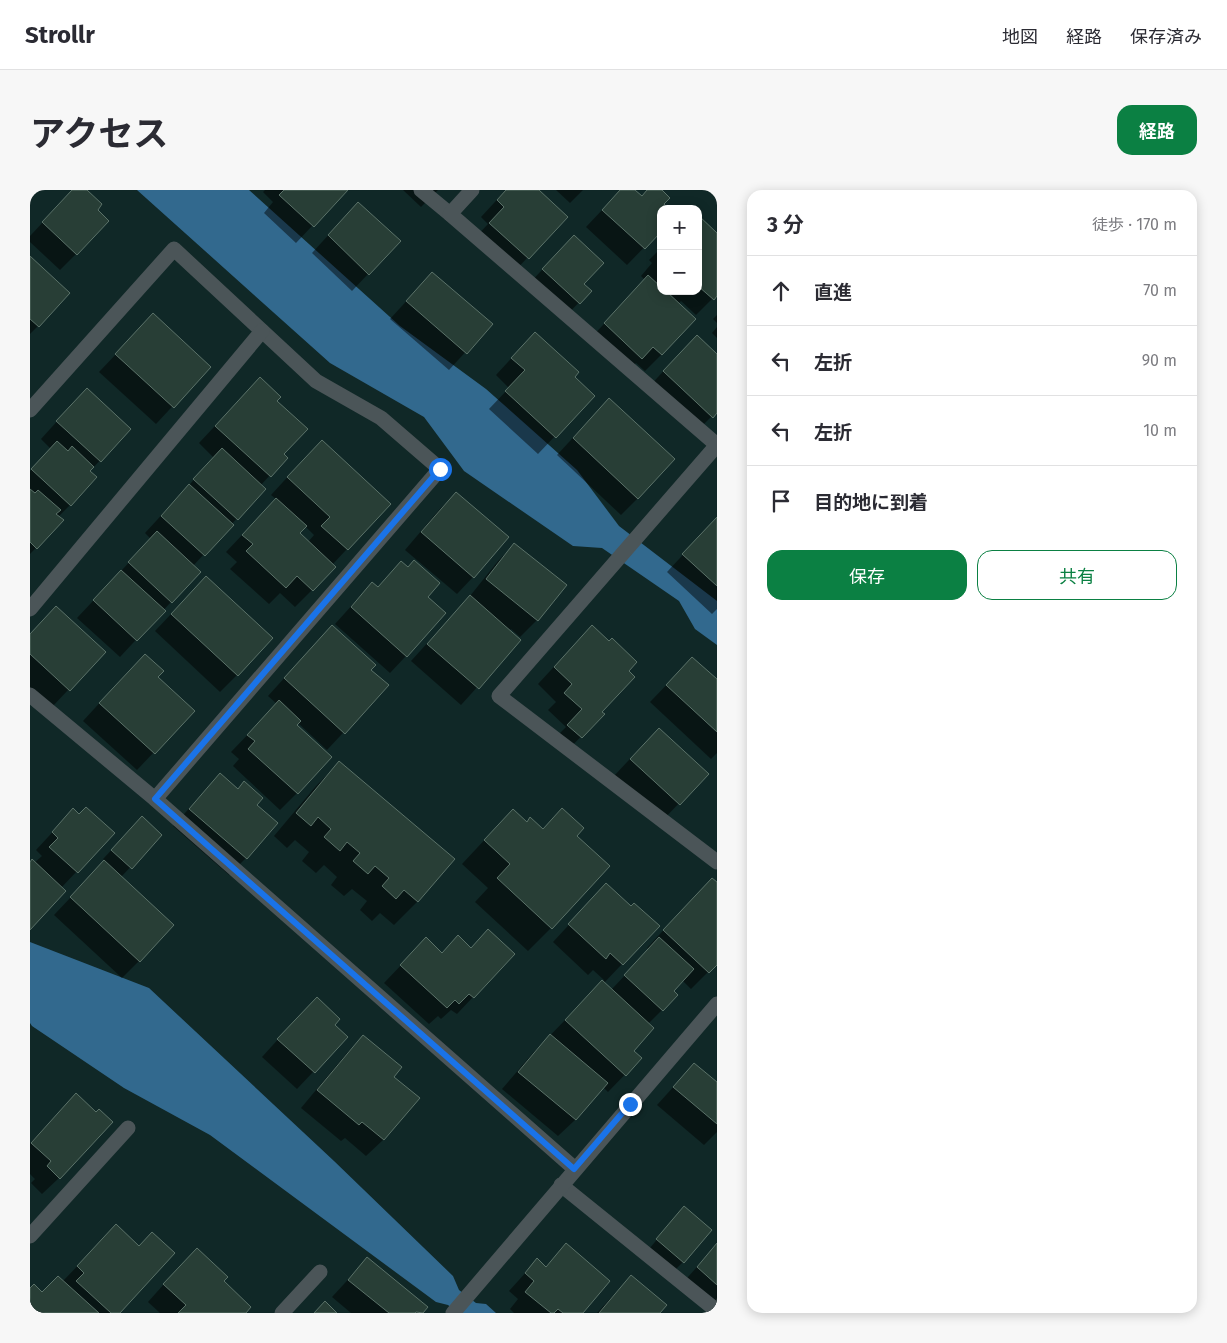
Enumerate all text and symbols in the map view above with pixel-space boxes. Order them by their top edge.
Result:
text: Strollr [25,21,95,49]
text: 地図 [1002,26,1038,48]
text: 経路 [1066,26,1102,48]
text: 保存済み [1130,26,1202,48]
button: 経路 [1117,105,1197,155]
text: アクセス [30,113,168,155]
map controls [657,205,702,295]
button: + [657,205,702,250]
text: 3 分 [767,212,804,238]
text: 徒歩 · 170 m [1092,215,1177,234]
button: − [657,250,702,295]
icon: ahead [767,277,795,305]
text: 直進 [814,281,852,304]
text: 70 m [1143,281,1177,300]
icon: left [767,347,795,375]
text: 左折 [814,351,852,374]
text: 90 m [1142,351,1177,370]
icon: left [767,417,795,445]
text: 左折 [814,421,852,444]
text: 10 m [1143,421,1177,440]
route start [429,458,452,481]
icon: arrive [767,487,795,515]
text: 目的地に到着 [814,491,928,514]
button: 保存 [767,550,967,600]
button: 共有 [977,550,1177,600]
route end [619,1093,642,1116]

